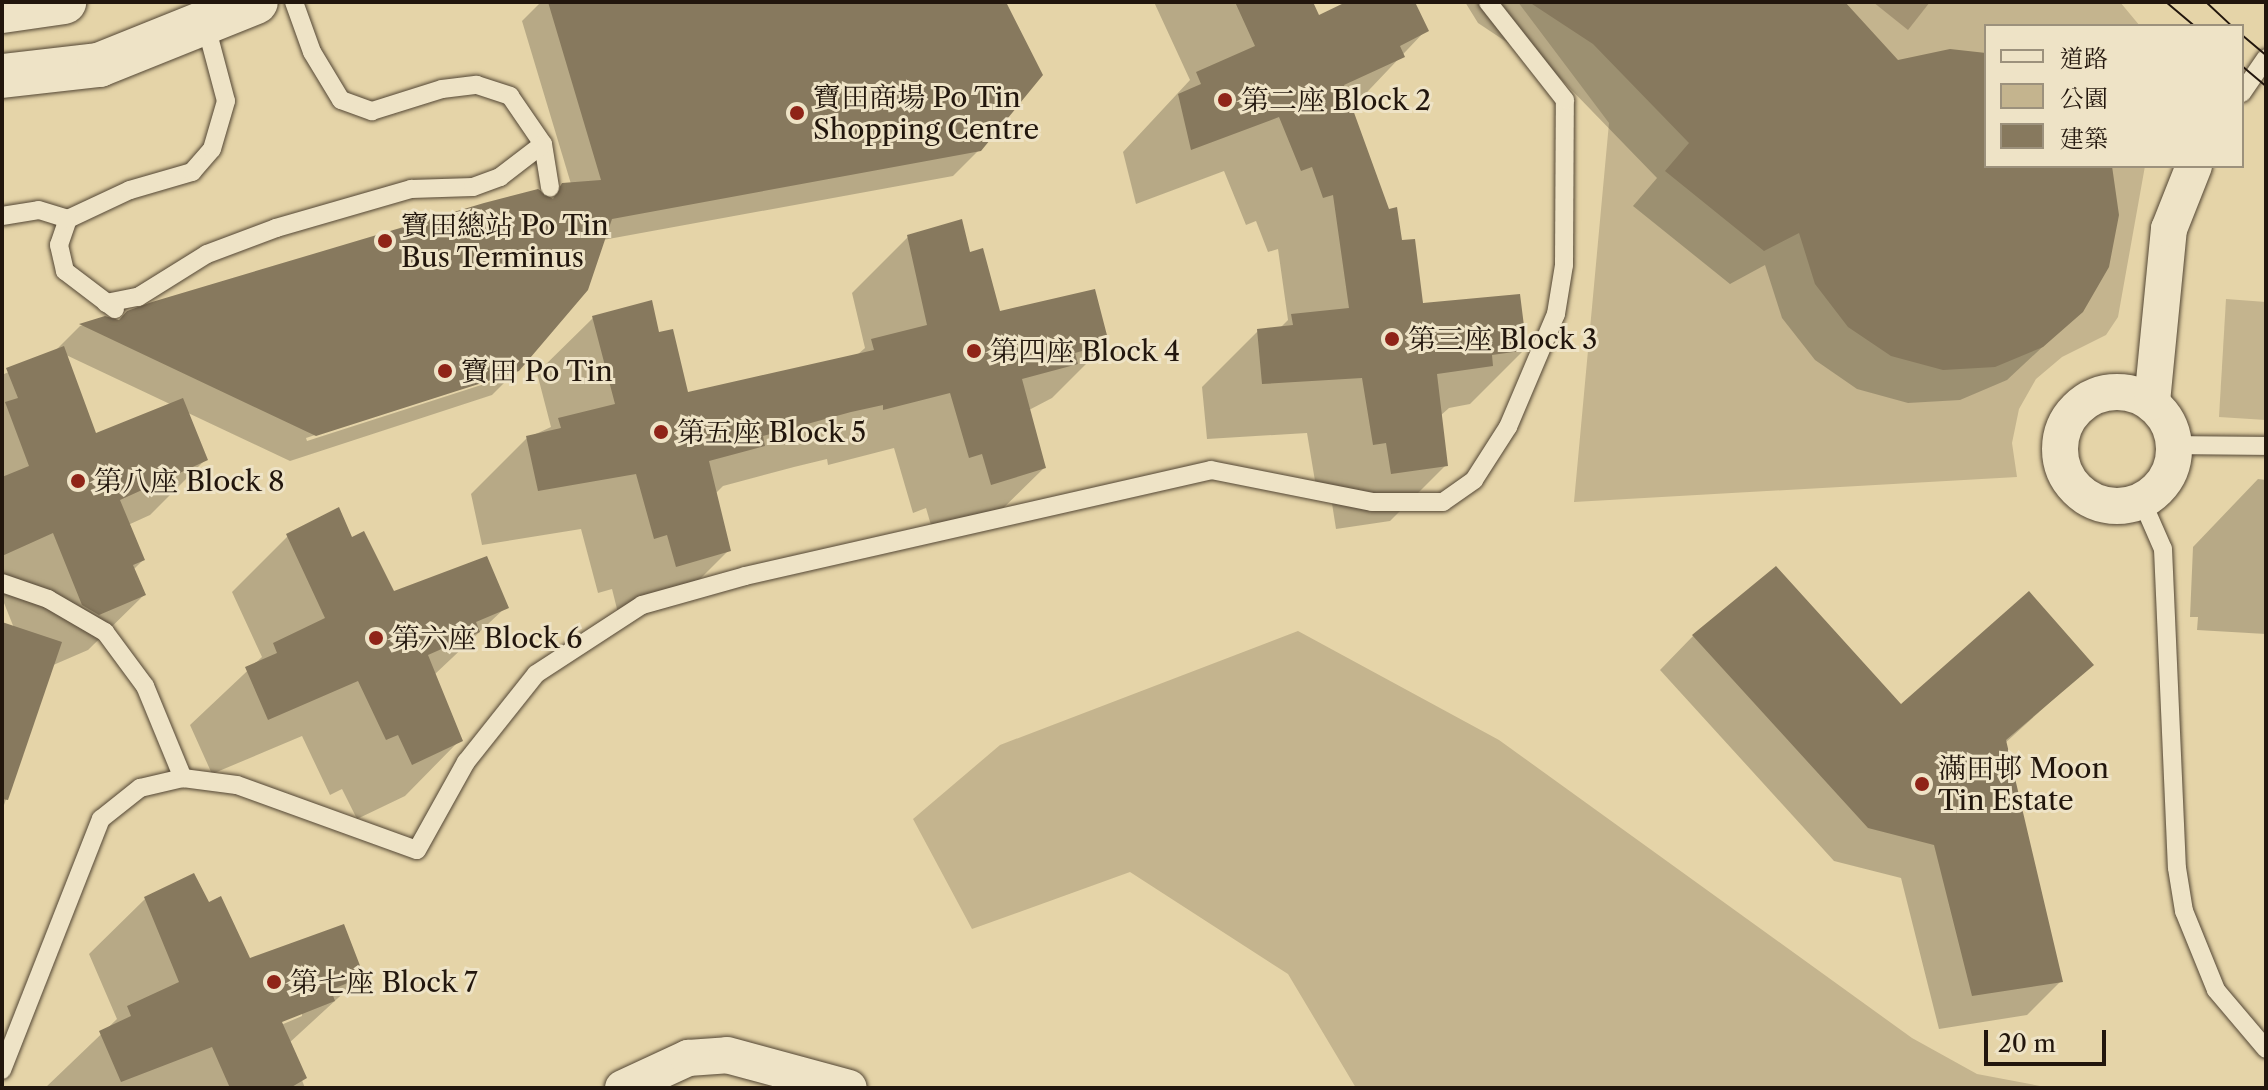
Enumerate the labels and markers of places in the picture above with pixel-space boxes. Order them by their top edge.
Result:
place label: 寶田商場 Po Tin Shopping Centre [813,80,1039,146]
place label: 第二座 Block 2 [1241,83,1432,117]
marker: 第二座 Block 2 [1216,91,1234,109]
marker: 寶田商場 Po Tin Shopping Centre [788,104,806,122]
place label: 寶田總站 Po Tin Bus Terminus [401,208,609,274]
marker: 寶田總站 Po Tin Bus Terminus [376,232,394,250]
place label: 第三座 Block 3 [1408,322,1598,356]
marker: 第三座 Block 3 [1383,330,1401,348]
place label: 第四座 Block 4 [990,334,1181,368]
marker: 第四座 Block 4 [965,342,983,360]
place label: 寶田 Po Tin [461,354,613,388]
marker: 寶田 Po Tin [436,362,454,380]
place label: 第五座 Block 5 [677,415,867,449]
marker: 第五座 Block 5 [652,423,670,441]
place label: 第八座 Block 8 [94,464,285,498]
marker: 第八座 Block 8 [69,472,87,490]
place label: 第六座 Block 6 [392,621,583,655]
marker: 第六座 Block 6 [367,629,385,647]
place label: 滿田邨 Moon Tin Estate [1938,751,2109,817]
marker: 滿田邨 Moon Tin Estate [1913,775,1931,793]
place label: 第七座 Block 7 [290,965,478,999]
marker: 第七座 Block 7 [265,973,283,991]

